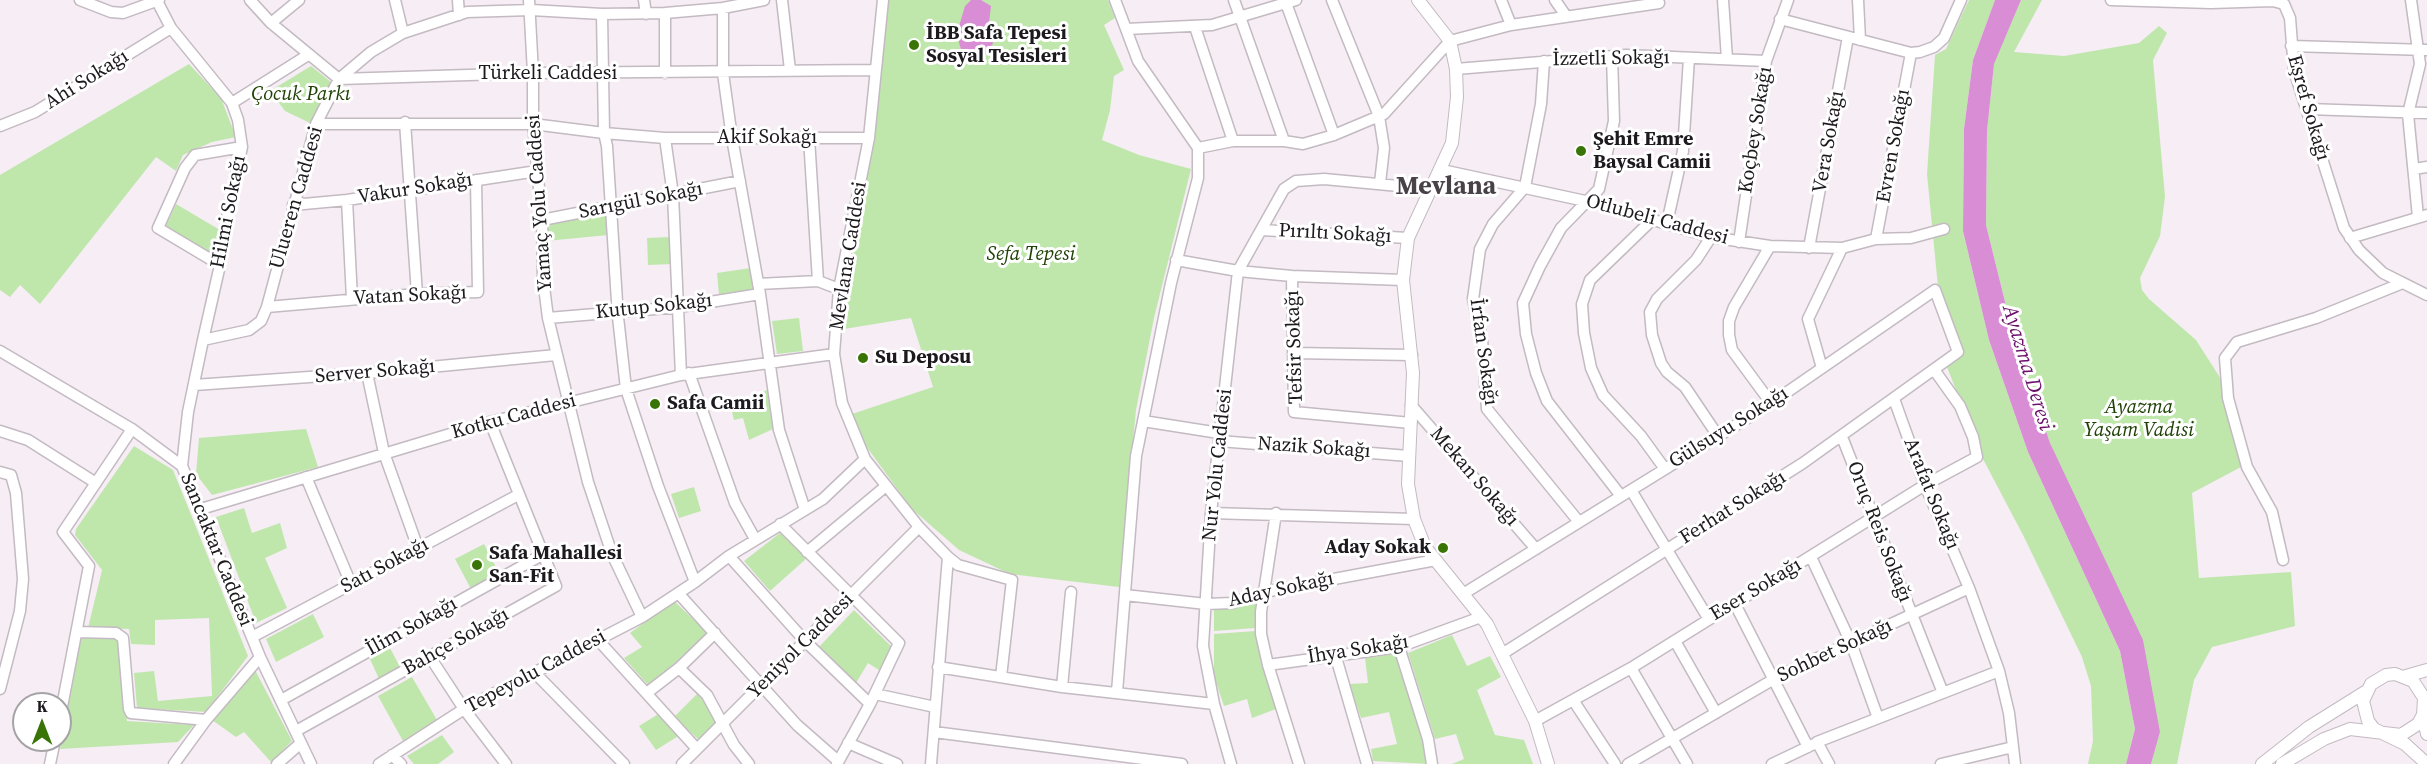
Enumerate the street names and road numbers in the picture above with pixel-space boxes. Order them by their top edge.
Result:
street label: Ahi Sokağı [41,45,133,115]
street label: İzzetli Sokağı [1552,46,1670,72]
street label: Eşref Sokağı [2281,52,2335,164]
street label: Türkeli Caddesi [479,62,617,86]
street label: Koçbey Sokağı [1734,65,1778,195]
street label: Evren Sokağı [1872,87,1916,205]
street label: Vera Sokağı [1808,89,1850,195]
street label: Yamaç Yolu Caddesi [522,113,558,293]
street label: Ulueren Caddesi [265,124,329,272]
street label: Akif Sokağı [717,126,817,150]
street label: Hilmi Sokağı [206,153,252,271]
street label: Vakur Sokağı [356,168,474,210]
street label: Sarıgül Sokağı [577,177,705,225]
street label: Mevlana Caddesi [825,180,873,332]
street label: Otlubeli Caddesi [1583,189,1731,251]
street label: Pırıltı Sokağı [1278,219,1392,249]
street label: Vatan Sokağı [353,281,467,311]
street label: Kutup Sokağı [595,289,713,325]
street label: Tefsir Sokağı [1281,290,1309,404]
street label: İrfan Sokağı [1464,297,1502,407]
street label: Server Sokağı [314,355,436,389]
street label: Gülsuyu Sokağı [1665,382,1793,474]
street label: Nur Yolu Caddesi [1198,388,1238,542]
street label: Kotku Caddesi [449,389,579,445]
street label: Mekan Sokağı [1424,422,1524,532]
street label: Nazik Sokağı [1257,432,1371,464]
street label: Arafat Sokağı [1898,435,1964,553]
street label: Oruç Reis Sokağı [1841,458,1917,606]
street label: Ferhat Sokağı [1675,466,1791,550]
street label: Sancaktar Caddesi [174,470,258,630]
street label: Satı Sokağı [337,533,433,599]
street label: Eser Sokağı [1706,553,1806,627]
street label: Aday Sokağı [1226,567,1336,613]
street label: Yeniyol Caddesi [743,588,859,704]
street label: İlim Sokağı [362,592,462,662]
street label: Bahçe Sokağı [399,603,513,681]
street label: Sohbet Sokağı [1774,614,1896,688]
street label: Tepeyolu Caddesi [462,625,610,719]
street label: İhya Sokağı [1306,630,1410,670]

